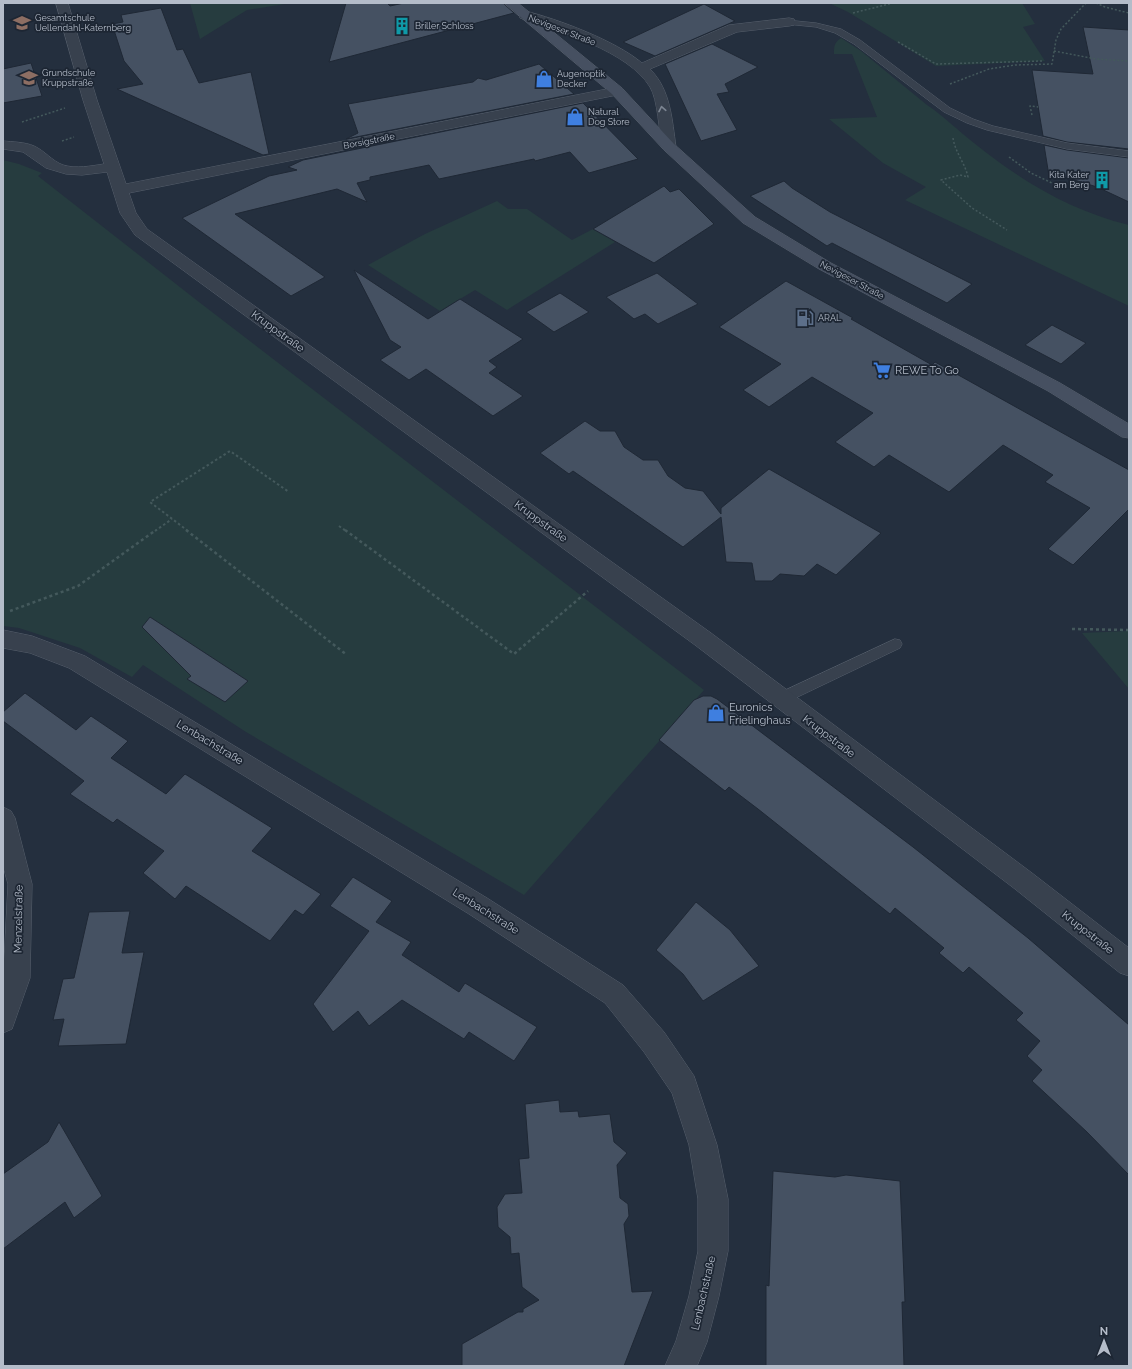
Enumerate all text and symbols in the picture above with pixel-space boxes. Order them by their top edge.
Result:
school or university icon: Gesamtschule Uellendahl-Katernberg [12,13,32,33]
place label: Gesamtschule Uellendahl-Katernberg [35,13,131,33]
street label: Nevigeser Straße [527,13,598,48]
building icon: Briller Schloss [392,16,412,36]
place label: Briller Schloss [415,21,474,31]
school or university icon: Grundschule Kruppstraße [19,68,39,88]
place label: Grundschule Kruppstraße [42,68,96,88]
shop icon: Augenoptik Decker [534,69,554,89]
place label: Augenoptik Decker [557,69,605,89]
one-way arrow [658,106,667,112]
shop icon: Natural Dog Store [565,107,585,127]
place label: Natural Dog Store [588,107,630,127]
street label: Borsigstraße [343,131,396,151]
place label: Kita Kater am Berg [1049,170,1090,190]
building icon: Kita Kater am Berg [1092,170,1112,190]
street label: Nevigeser Straße [818,259,886,301]
street label: Kruppstraße [249,308,307,355]
fuel station icon: ARAL [795,308,815,328]
place label: ARAL [818,313,842,323]
supermarket icon: REWE To Go [872,360,892,380]
place label: REWE To Go [895,364,959,377]
street label: Kruppstraße [512,498,570,545]
place label: Euronics Frielinghaus [729,701,791,727]
shop icon: Euronics Frielinghaus [706,703,726,723]
street label: Kruppstraße [800,712,858,761]
street label: Lenbachstraße [174,717,246,768]
street label: Menzelstraße [11,884,26,953]
street label: Lenbachstraße [450,886,522,937]
street label: Kruppstraße [1059,908,1117,957]
street label: Lenbachstraße [689,1254,718,1331]
north arrow [1084,1321,1124,1361]
text: N [1100,1325,1108,1338]

